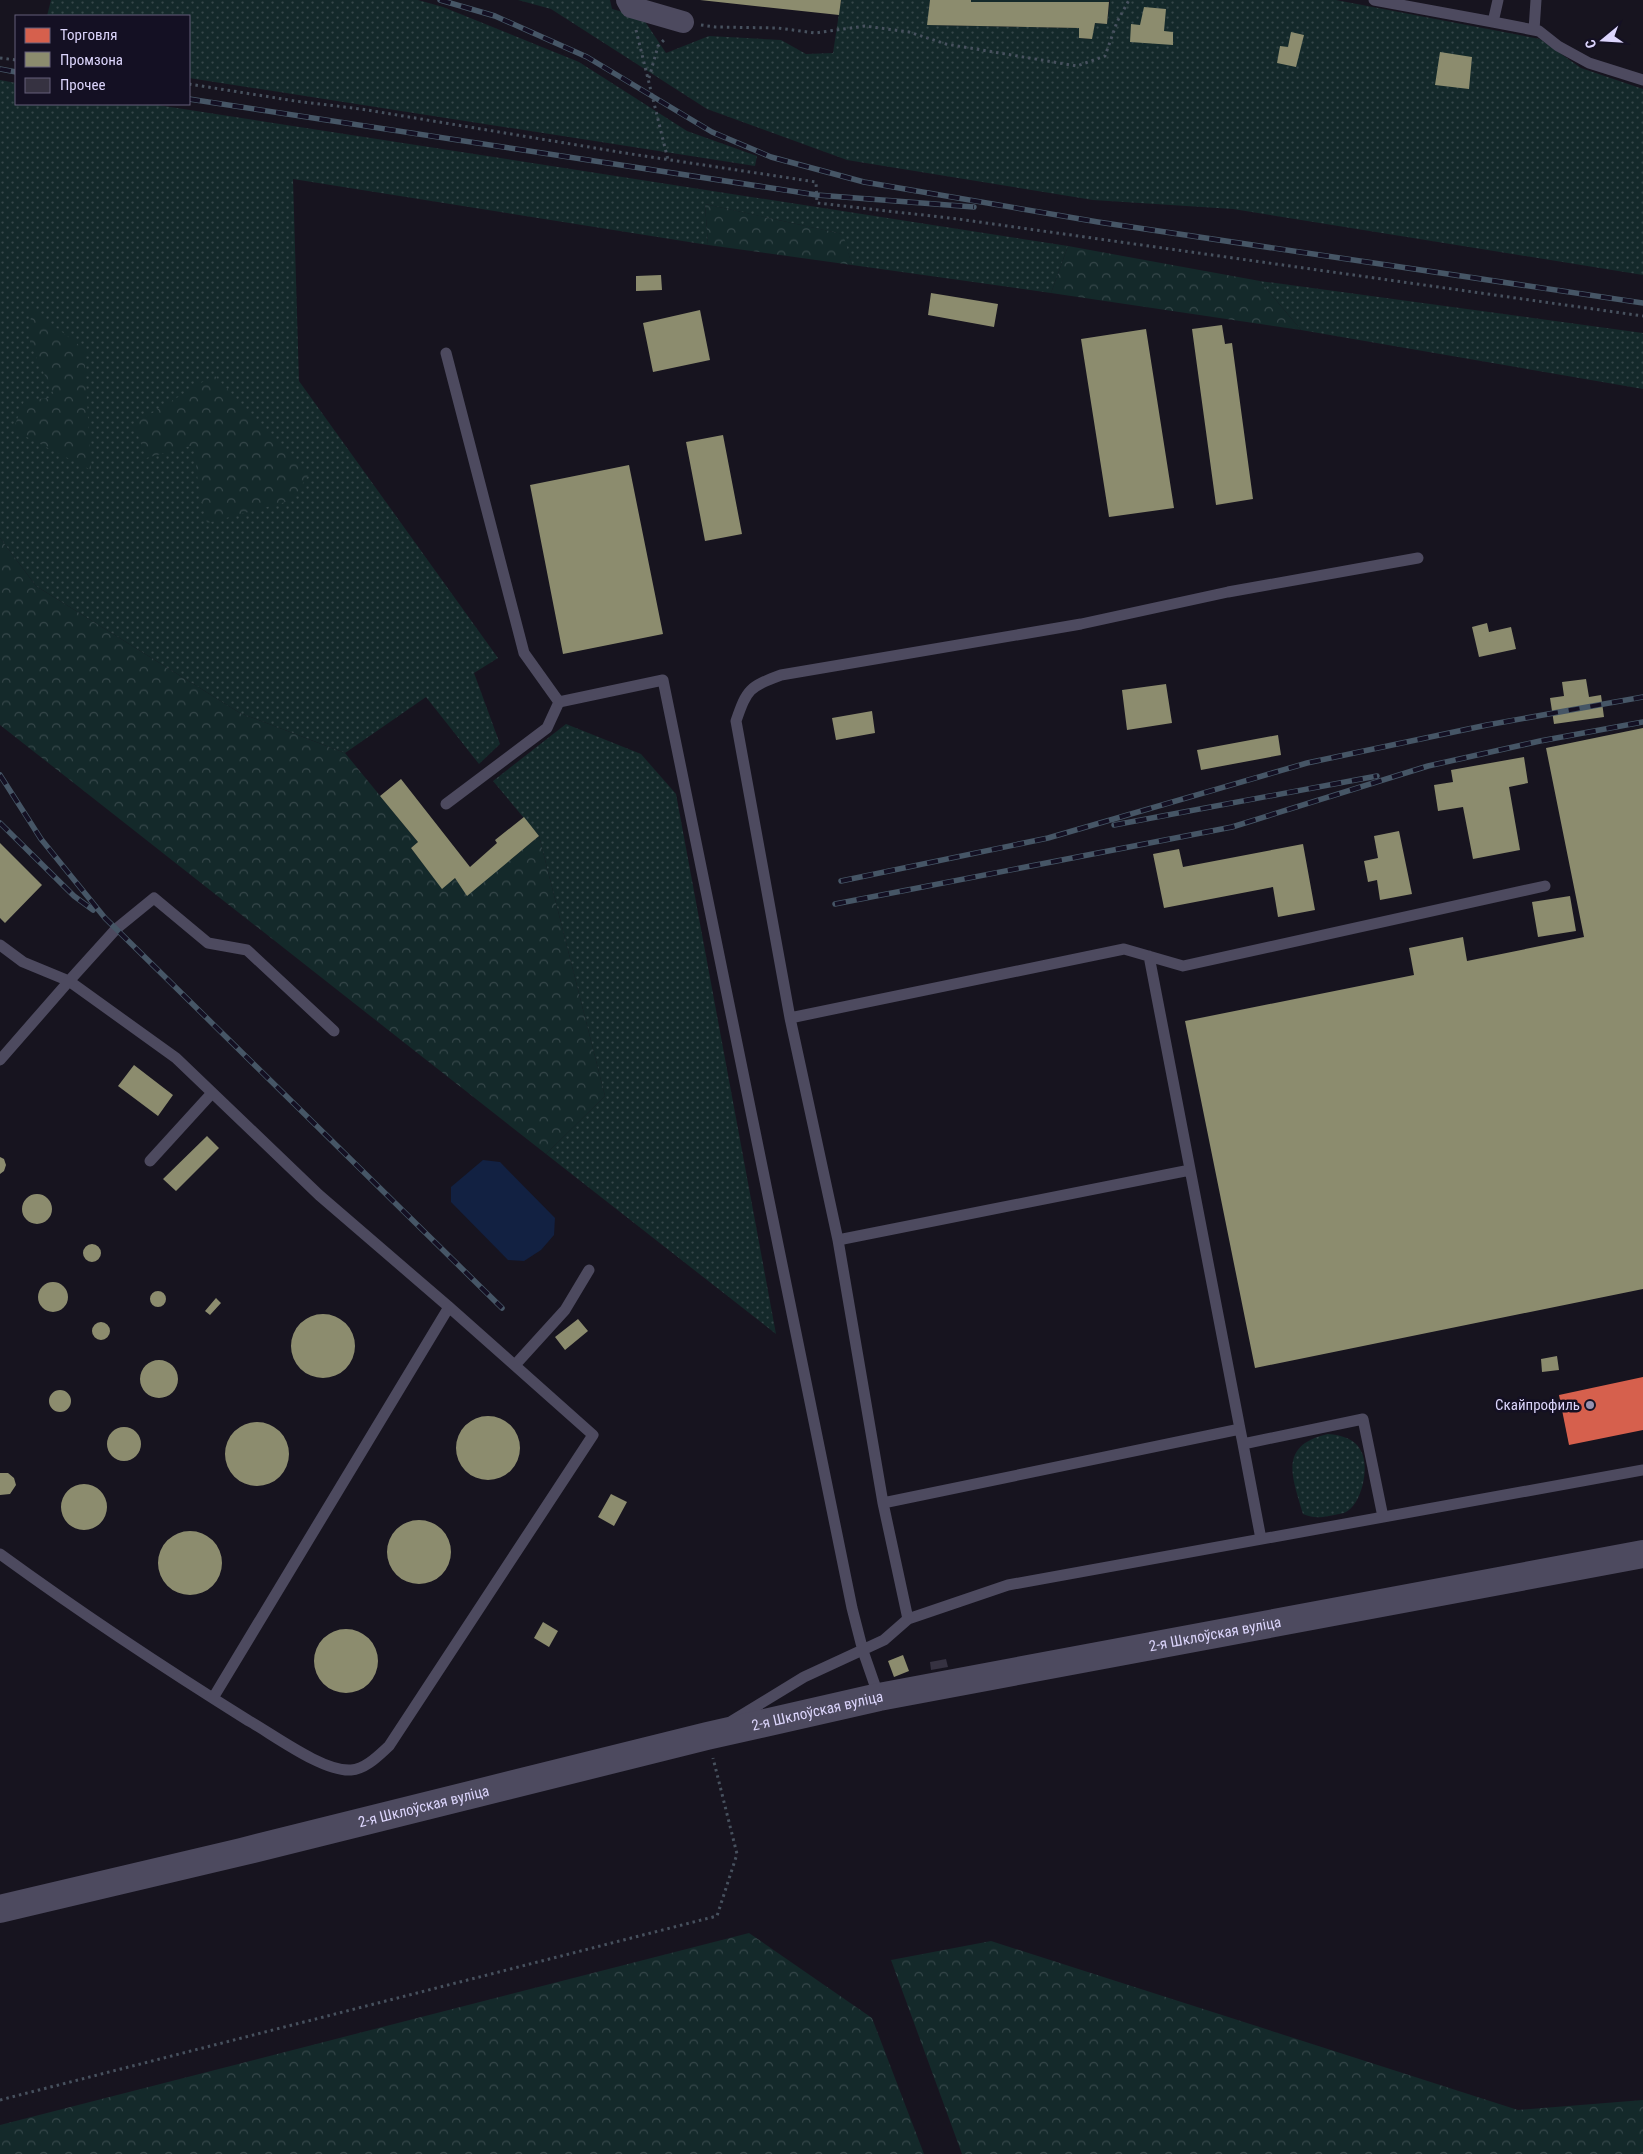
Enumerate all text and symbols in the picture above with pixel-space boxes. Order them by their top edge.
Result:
legend [15,15,190,105]
north arrow [1578,15,1628,65]
text: Торговля [60,26,117,44]
text: С [1582,38,1599,50]
text: Промзона [60,51,123,69]
text: Прочее [60,76,106,94]
place label: Скайпрофиль [1495,1396,1580,1414]
marker: Скайпрофиль [1584,1399,1596,1411]
street label: 2-я Шклоўская вуліца [1147,1613,1283,1655]
street label: 2-я Шклоўская вуліца [750,1687,884,1735]
street label: 2-я Шклоўская вуліца [356,1782,491,1831]

